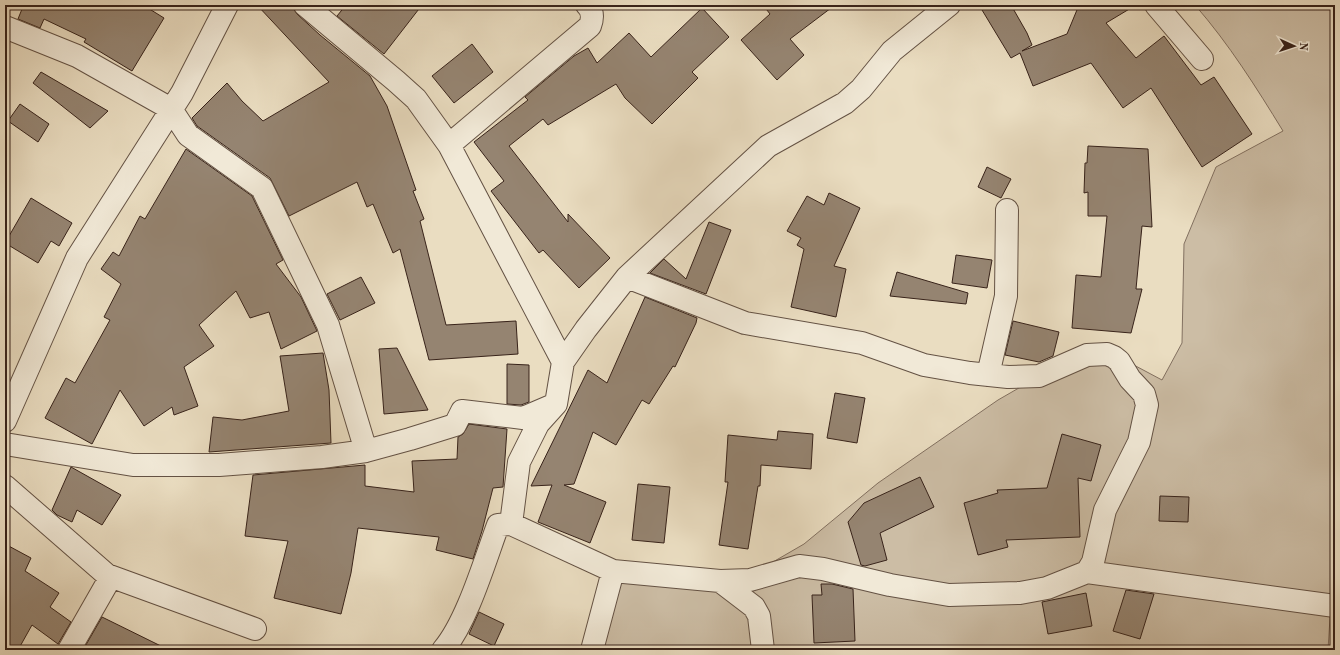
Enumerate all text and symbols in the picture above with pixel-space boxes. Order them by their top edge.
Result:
north arrow [1274,26,1314,66]
text: N [1297,42,1308,52]

